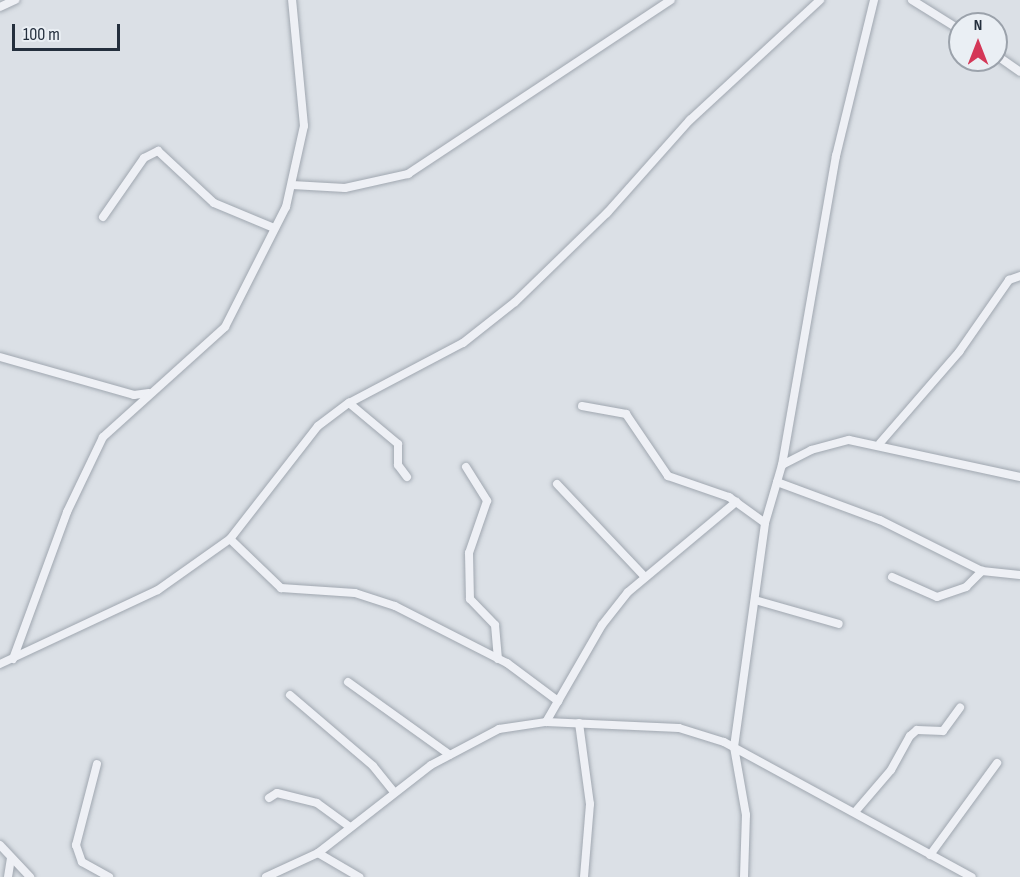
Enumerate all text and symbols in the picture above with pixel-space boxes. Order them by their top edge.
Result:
scale bar [15,12,123,50]
north arrow [948,12,1008,72]
text: N [974,16,982,35]
text: 100 m [23,24,60,45]

